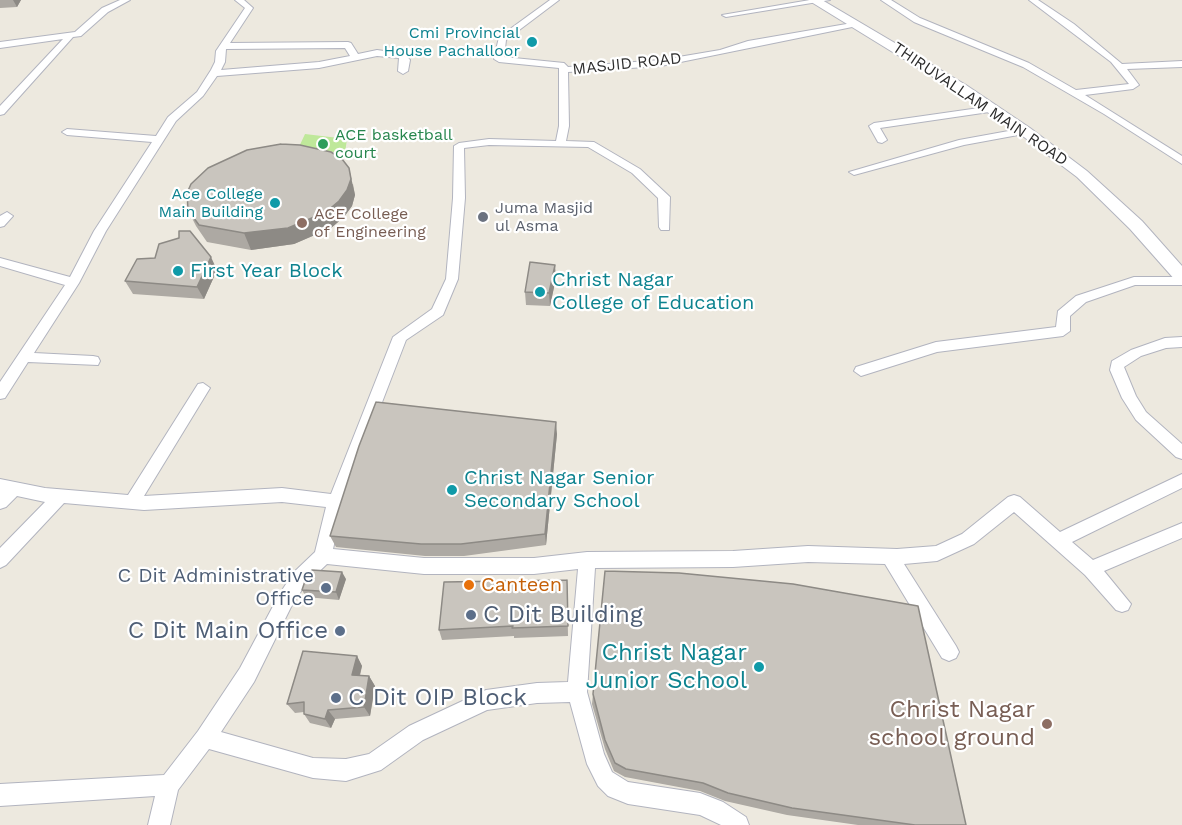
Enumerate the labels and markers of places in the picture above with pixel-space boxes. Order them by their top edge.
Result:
place label: Cmi Provincial House Pachalloor [384,23,520,61]
marker: Cmi Provincial House Pachalloor [525,35,539,49]
place label: ACE basketball court [335,125,453,163]
marker: ACE basketball court [316,137,330,151]
place label: Ace College Main Building [159,184,263,222]
marker: Ace College Main Building [268,196,282,210]
place label: Juma Masjid ul Asma [495,198,593,236]
place label: ACE College of Engineering [314,204,426,242]
marker: Juma Masjid ul Asma [476,210,490,224]
marker: ACE College of Engineering [295,216,309,230]
place label: First Year Block [190,259,343,283]
marker: First Year Block [171,264,185,278]
place label: Christ Nagar College of Education [552,268,754,315]
marker: Christ Nagar College of Education [533,285,547,299]
place label: Christ Nagar Senior Secondary School [464,466,654,513]
marker: Christ Nagar Senior Secondary School [445,483,459,497]
place label: C Dit Administrative Office [118,564,314,611]
place label: Canteen [481,573,562,597]
marker: Canteen [462,578,476,592]
marker: C Dit Administrative Office [319,581,333,595]
place label: C Dit Building [483,601,643,629]
marker: C Dit Building [464,608,478,622]
place label: C Dit Main Office [128,617,328,645]
marker: C Dit Main Office [333,624,347,638]
place label: Christ Nagar Junior School [585,639,747,695]
marker: Christ Nagar Junior School [752,660,766,674]
place label: C Dit OIP Block [348,684,527,712]
marker: C Dit OIP Block [329,691,343,705]
place label: Christ Nagar school ground [868,696,1035,752]
marker: Christ Nagar school ground [1040,717,1054,731]

